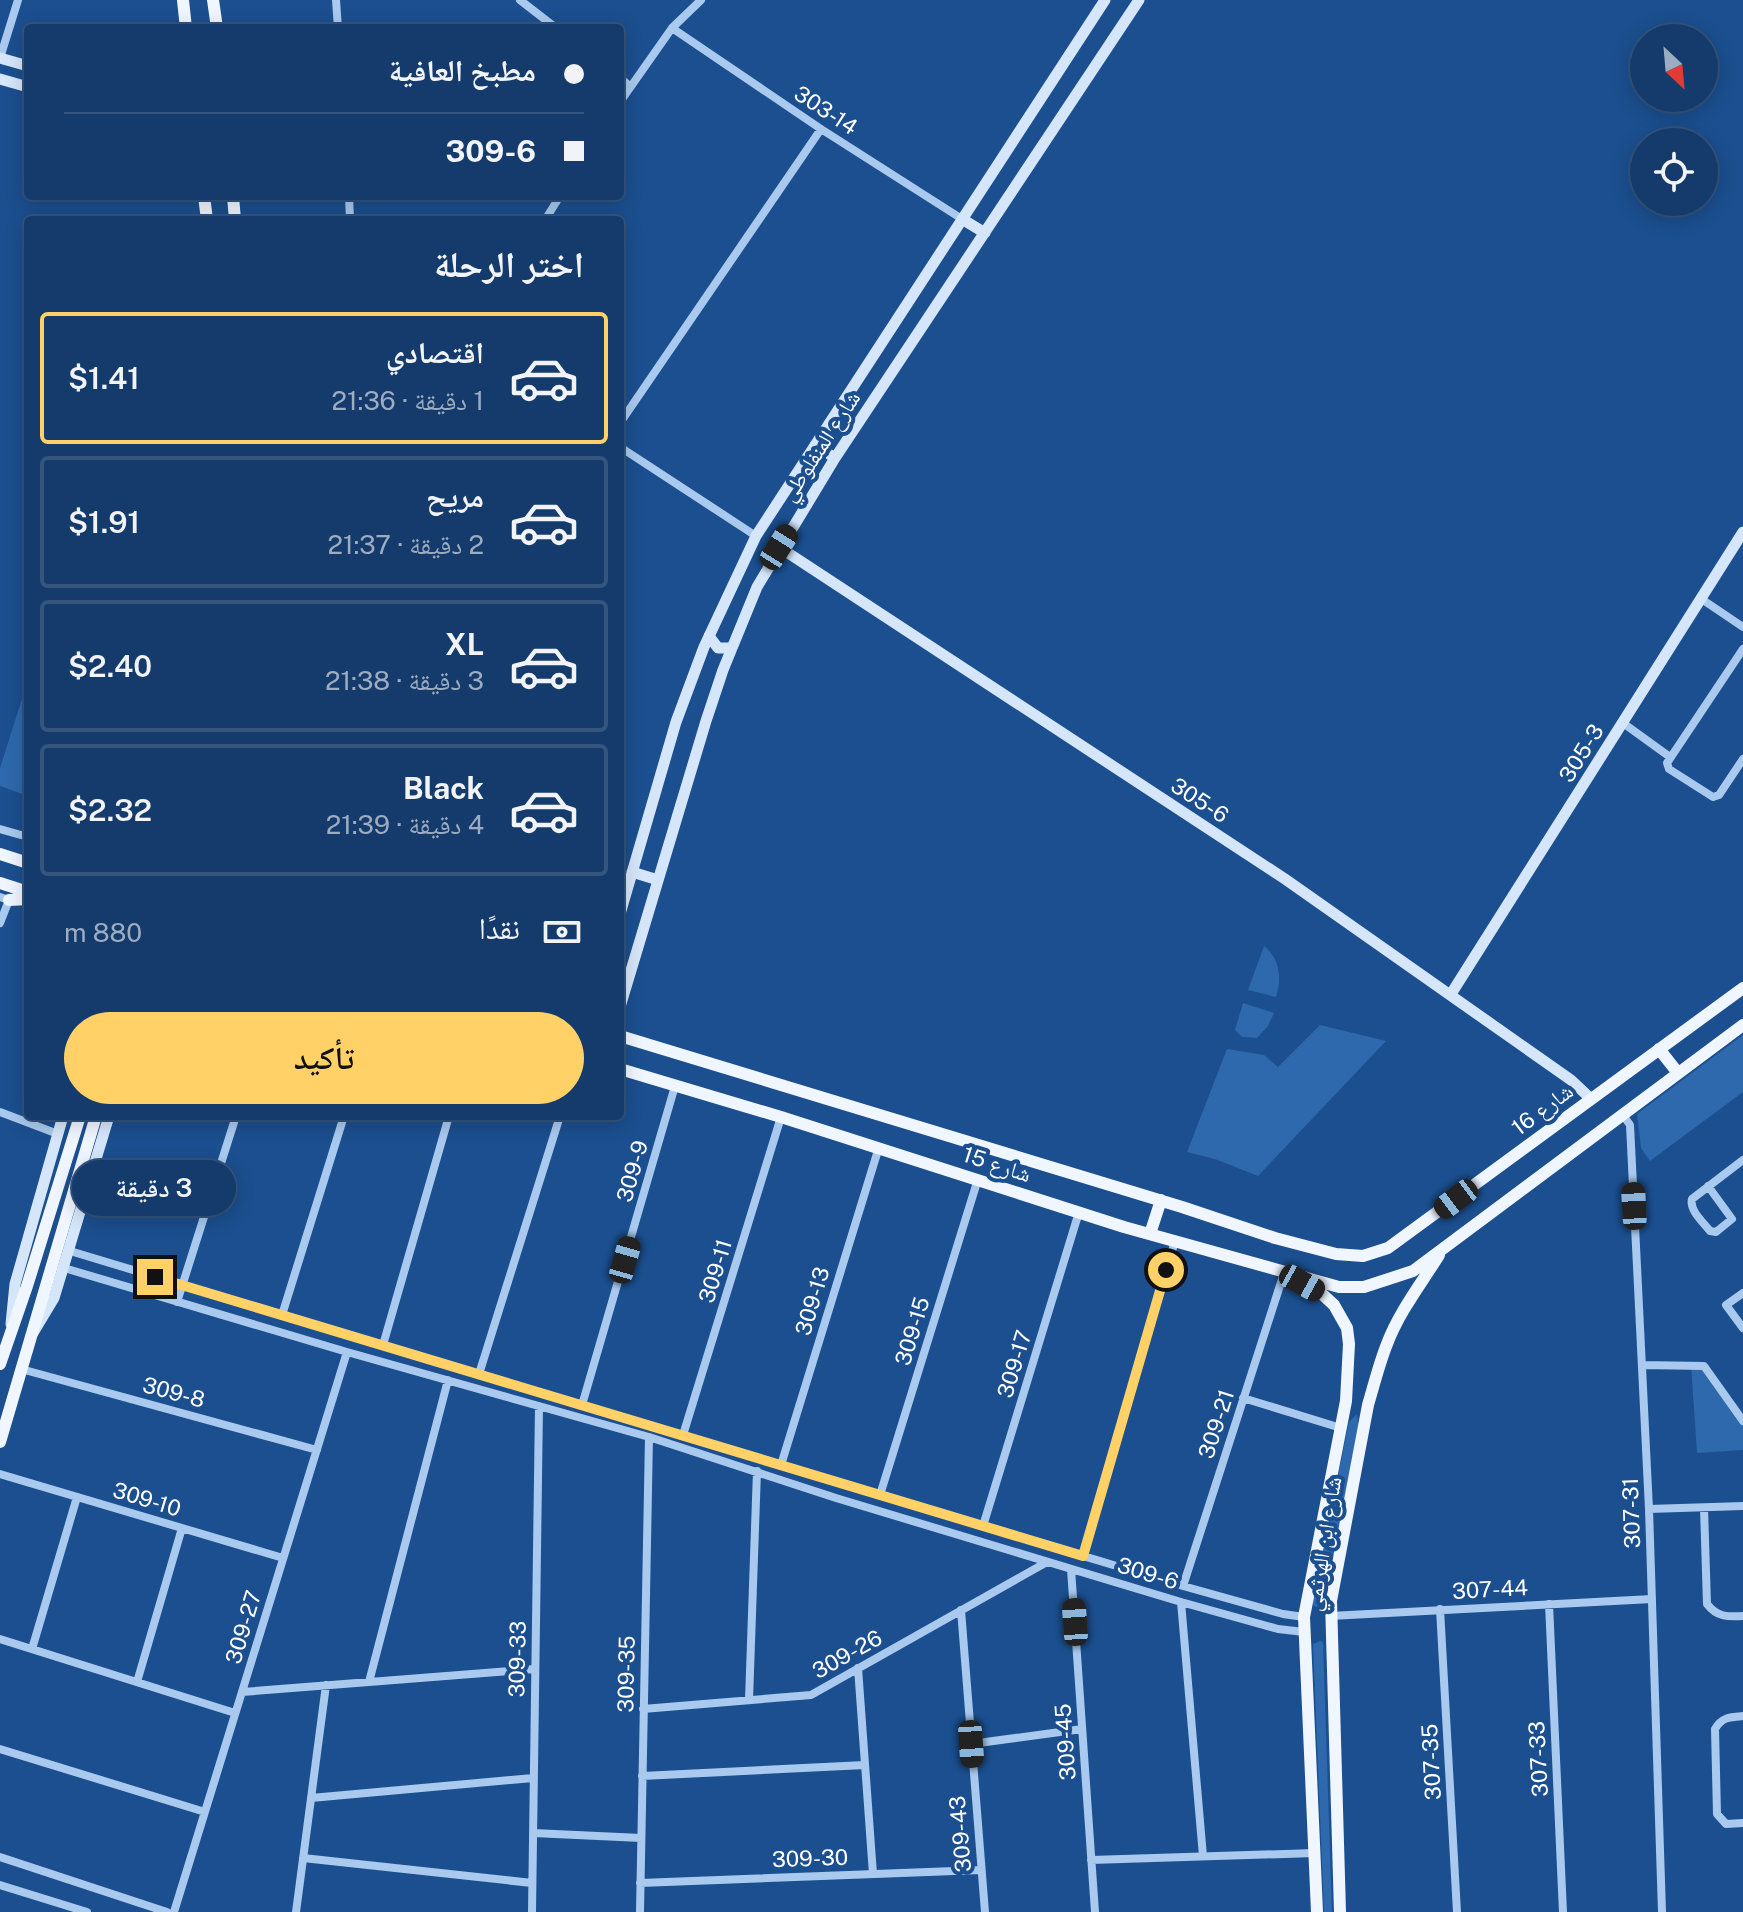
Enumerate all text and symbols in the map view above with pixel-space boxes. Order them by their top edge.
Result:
north arrow [1630,24,1718,112]
map controls [1630,24,1718,216]
text: مطبخ العافية [389,52,536,88]
street label: 303-14 [789,80,863,140]
button: locate [1630,128,1718,216]
text: 309-6 [446,133,536,169]
text: اختر الرحلة [434,243,584,285]
text: اقتصادي [386,334,484,370]
icon: car [508,342,580,414]
text: $1.41 [68,360,140,396]
text: 1 دقيقة · 21:36 [331,385,484,416]
street label: شارع المنفلوطي [775,386,869,509]
text: مريح [426,478,484,514]
icon: car [508,486,580,558]
text: $1.91 [68,504,140,540]
car [756,520,802,574]
text: 2 دقيقة · 21:37 [327,529,484,560]
text: XL [445,626,484,662]
icon: car [508,630,580,702]
text: $2.40 [68,648,152,684]
text: 3 دقيقة · 21:38 [325,665,484,696]
street label: 305-3 [1553,719,1609,787]
text: Black [403,770,484,806]
street label: 305-6 [1166,772,1234,828]
icon: car [508,774,580,846]
text: $2.32 [68,792,152,828]
text: 4 دقيقة · 21:39 [326,809,484,840]
text: نقدًا [479,910,520,946]
icon: cash [540,910,584,954]
text: 880 m [64,917,142,948]
button: تأكيد [64,1012,584,1104]
street label: شارع 16 [1506,1078,1578,1141]
street label: 309-9 [611,1137,653,1205]
street label: شارع 15 [959,1141,1034,1188]
callout: 3 دقيقة [73,1161,237,1217]
text: 3 دقيقة [116,1172,192,1203]
car [1430,1175,1482,1223]
car [1621,1181,1647,1231]
car [607,1234,643,1286]
street label: 309-11 [693,1236,737,1306]
route start [1148,1252,1184,1288]
route end [137,1259,173,1295]
car [1275,1261,1329,1305]
street label: 309-13 [789,1264,835,1338]
street label: 309-15 [889,1294,935,1368]
street label: 309-17 [991,1327,1037,1401]
street label: 309-8 [140,1371,208,1413]
street label: 309-21 [1193,1386,1239,1462]
street label: شارع ابن الهرثمي [1300,1475,1351,1614]
street label: 309-10 [110,1476,184,1522]
street label: 307-31 [1617,1477,1645,1549]
street label: 309-6 [1114,1551,1182,1595]
street label: 307-44 [1451,1574,1529,1604]
street label: 309-27 [220,1587,266,1667]
car [1061,1597,1089,1647]
street label: 309-33 [503,1620,531,1698]
street label: 309-26 [808,1624,886,1684]
street label: 309-35 [612,1635,640,1713]
street label: 309-45 [1049,1703,1081,1781]
car [957,1719,985,1769]
street label: 307-33 [1523,1720,1553,1798]
street label: 307-35 [1416,1723,1446,1801]
street label: 309-43 [944,1795,976,1873]
street label: 309-30 [771,1844,849,1872]

